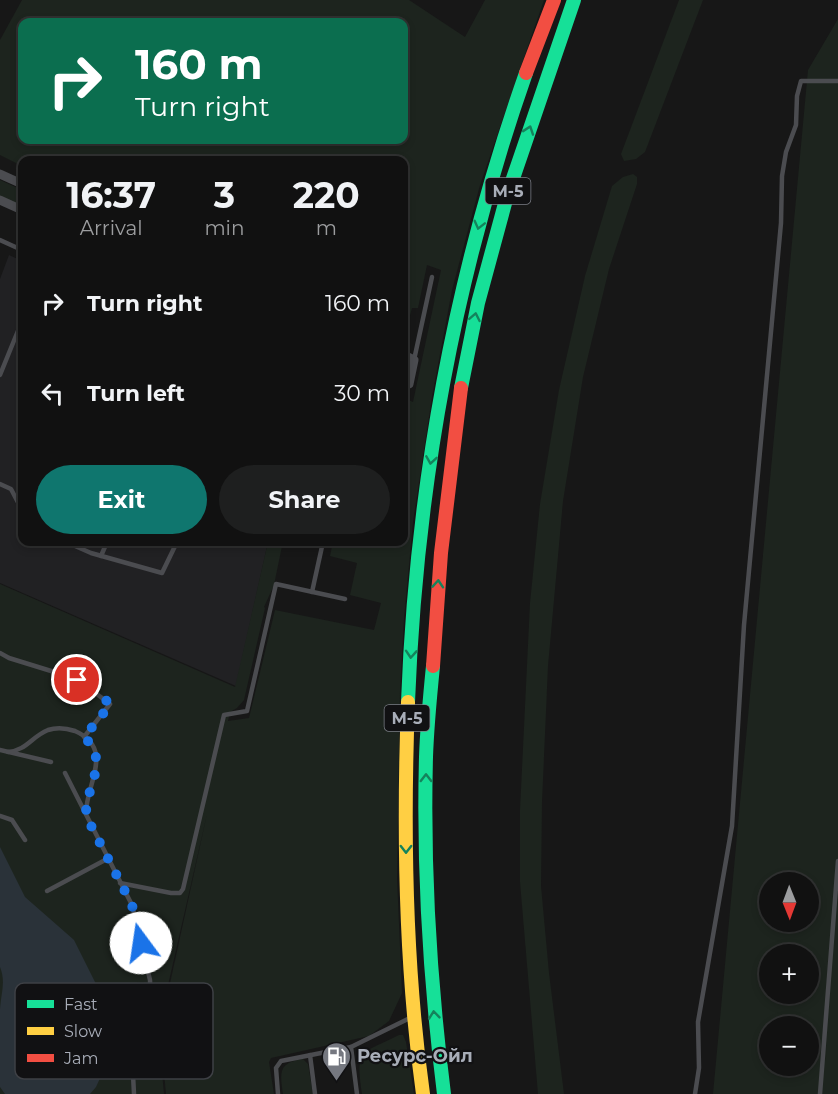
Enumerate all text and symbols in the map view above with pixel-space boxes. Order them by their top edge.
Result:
text: 160 m [135,38,263,90]
icon: right [36,42,114,120]
text: Turn right [135,90,270,123]
one-way arrow [521,125,534,136]
text: 16:37 [66,173,156,217]
text: 3 [214,173,235,217]
text: 220 [293,173,360,217]
road number: М-5 [486,178,530,204]
text: Arrival [80,216,143,240]
text: min [204,216,245,240]
text: m [316,216,337,240]
one-way arrow [473,220,486,230]
icon: right [36,287,69,320]
text: Turn right [87,290,202,317]
text: 160 m [325,290,390,317]
one-way arrow [468,313,481,323]
icon: left [36,377,69,410]
text: Turn left [87,380,185,407]
text: 30 m [334,380,390,407]
one-way arrow [425,454,438,464]
button: Exit [36,465,207,534]
button: Share [219,465,390,534]
one-way arrow [432,579,445,588]
one-way arrow [405,649,418,658]
pin [51,654,102,705]
icon: arrive [60,663,93,696]
road number: М-5 [384,705,430,731]
one-way arrow [420,774,432,783]
one-way arrow [400,844,412,853]
north arrow [759,872,819,932]
map controls [759,872,819,1076]
position arrow [109,911,173,975]
button: + [759,944,819,1004]
legend [15,983,213,1079]
text: Fast [64,995,98,1014]
one-way arrow [428,1011,441,1020]
button: − [759,1016,819,1076]
text: Slow [64,1022,102,1041]
fuel station icon: Ресурс-Ойл [320,1040,352,1082]
place label: Ресурс-Ойл [357,1045,473,1067]
text: Jam [63,1049,98,1068]

